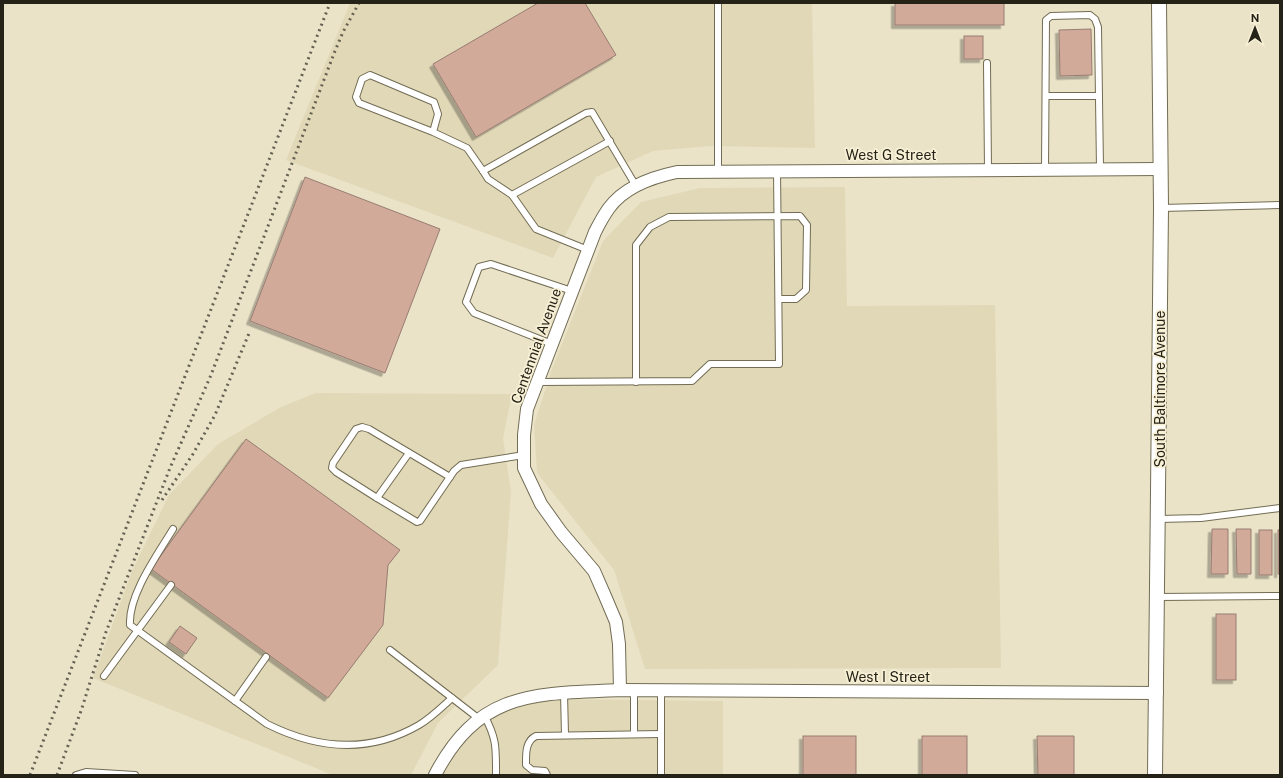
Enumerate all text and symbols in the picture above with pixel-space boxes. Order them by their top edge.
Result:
north arrow [1235,8,1275,48]
text: N [1251,12,1259,24]
street label: West G Street [846,147,936,163]
street label: Centennial Avenue [508,286,564,406]
street label: South Baltimore Avenue [1152,311,1168,467]
street label: West I Street [846,669,930,685]

